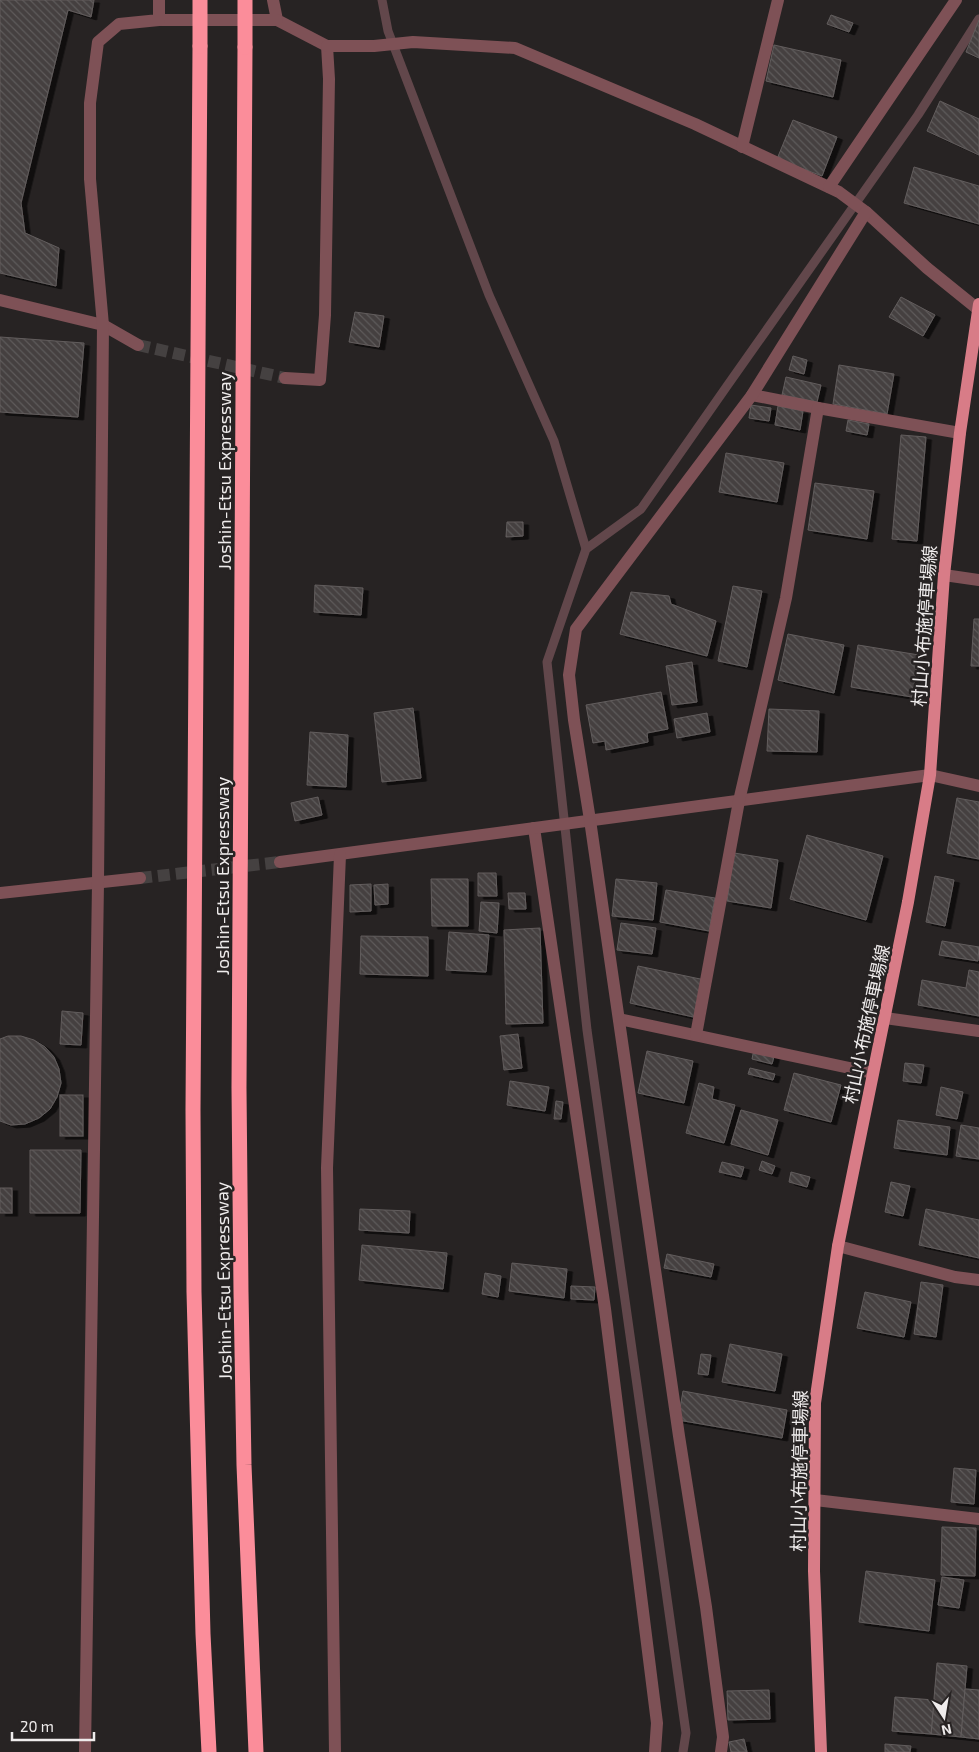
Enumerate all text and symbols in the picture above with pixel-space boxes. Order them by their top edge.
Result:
street label: Joshin-Etsu Expressway [213,371,235,570]
street label: 村山小布施停車場線 [907,544,941,708]
street label: Joshin-Etsu Expressway [211,776,233,975]
street label: 村山小布施停車場線 [838,942,894,1106]
street label: Joshin-Etsu Expressway [210,1181,236,1380]
street label: 村山小布施停車場線 [787,1390,811,1552]
north arrow [919,1692,969,1742]
scale bar [12,1710,95,1742]
text: 20 m [20,1717,54,1735]
text: N [940,1721,954,1740]

